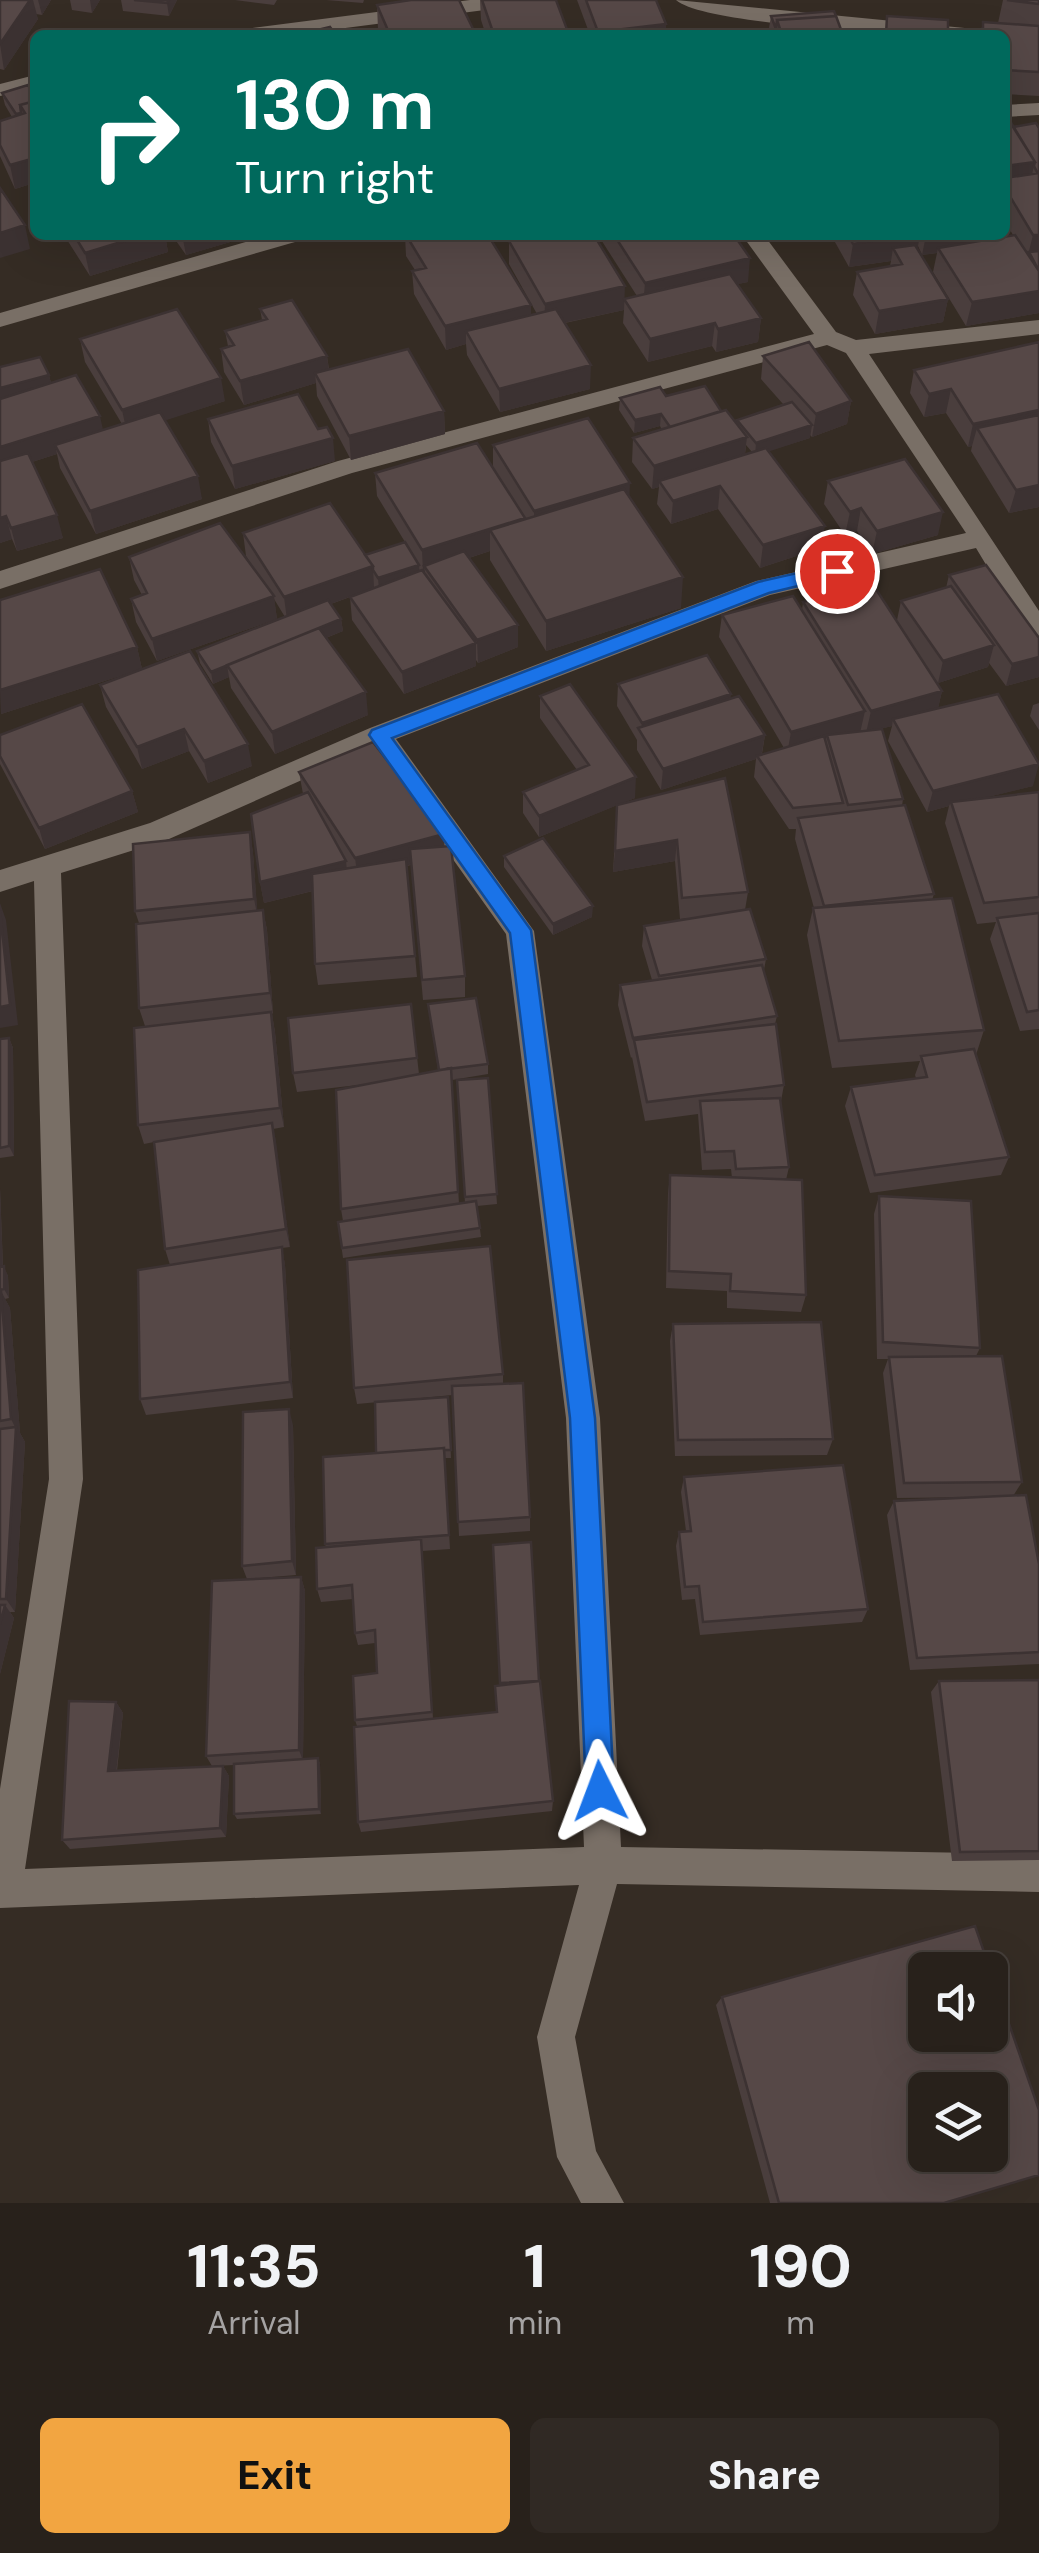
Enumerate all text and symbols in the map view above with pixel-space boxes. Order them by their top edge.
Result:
text: 130 m [235,60,434,151]
icon: right [70,70,200,200]
text: Turn right [235,148,434,207]
pin [795,529,880,614]
icon: arrive [810,544,865,599]
position arrow [548,1739,652,1843]
map controls [908,1952,1008,2172]
button: sound [908,1952,1008,2052]
button: layers [908,2072,1008,2172]
text: 11:35 [187,2227,321,2306]
text: 1 [524,2227,546,2306]
text: 190 [749,2227,852,2306]
text: Arrival [207,2302,300,2344]
text: min [508,2302,562,2344]
text: m [786,2302,815,2344]
button: Exit [40,2418,510,2533]
button: Share [530,2418,999,2533]

